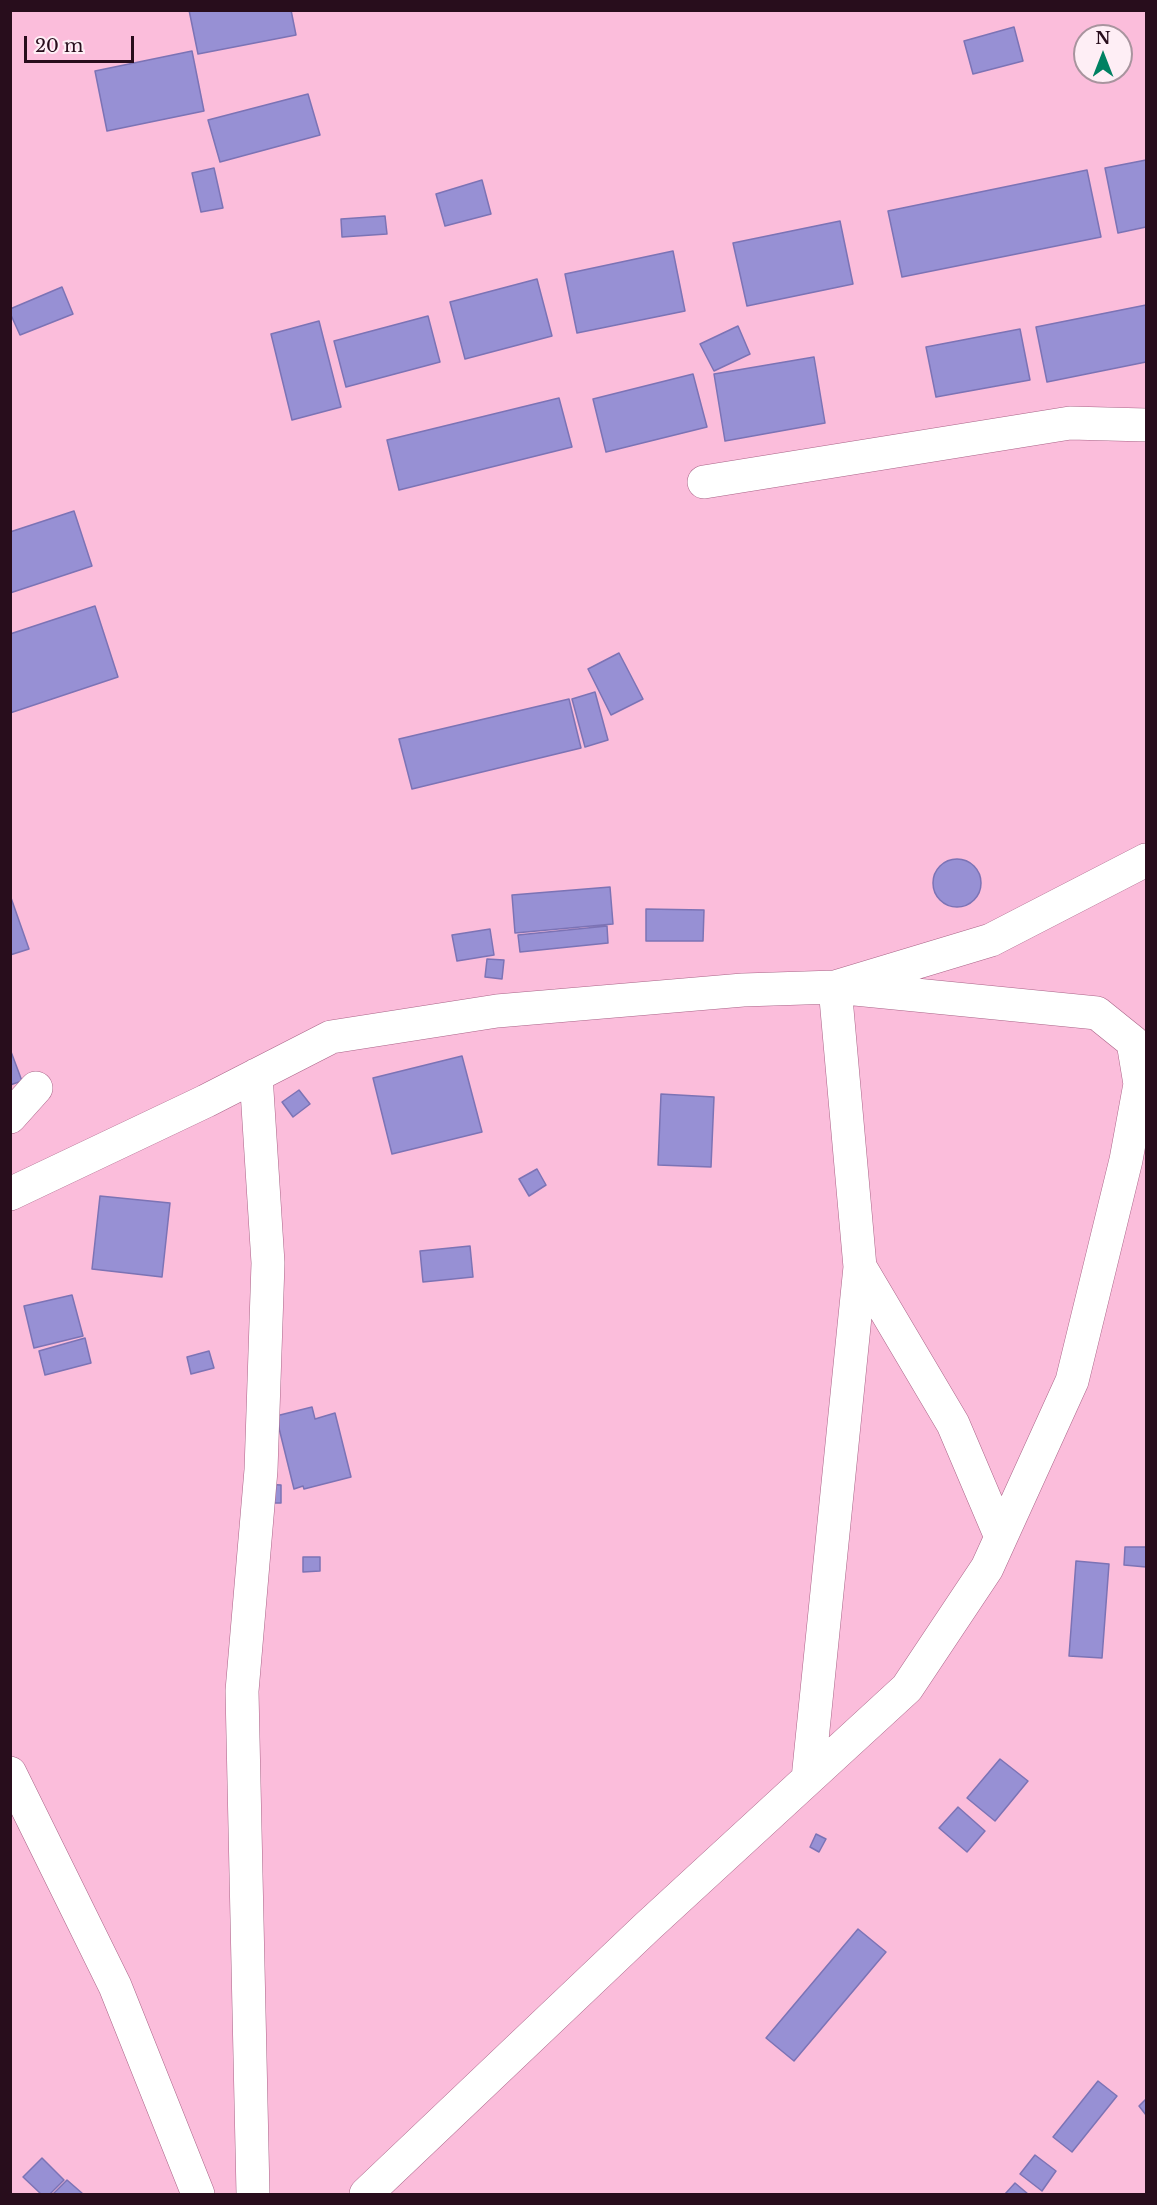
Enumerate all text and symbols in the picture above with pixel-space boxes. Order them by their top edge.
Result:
scale bar [27,24,136,62]
north arrow [1073,24,1133,84]
text: N [1095,28,1111,48]
text: 20 m [35,35,83,57]

